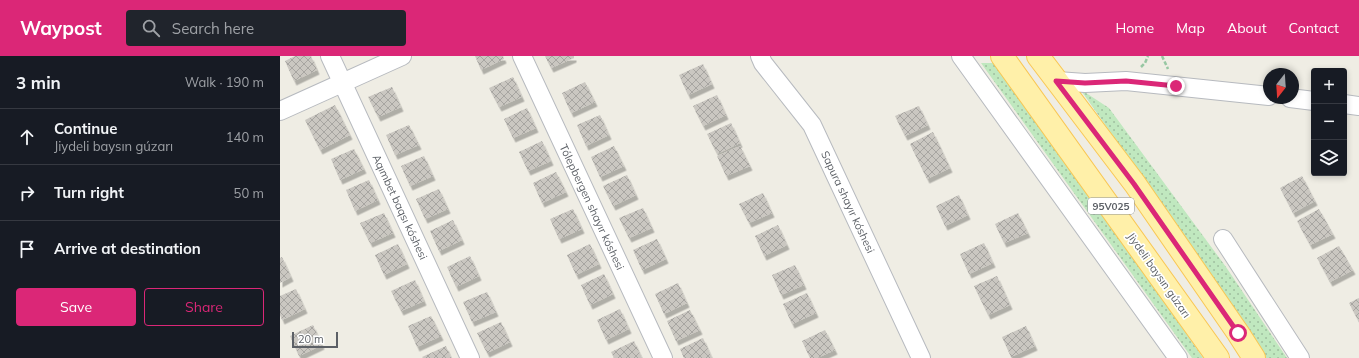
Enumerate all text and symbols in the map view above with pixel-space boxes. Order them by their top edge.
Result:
search box [126,10,406,46]
text: Waypost [20,16,102,40]
icon: search [140,17,162,39]
text: Search here [172,19,254,38]
text: Home [1115,19,1154,37]
text: Map [1176,19,1205,37]
text: About [1227,19,1267,37]
text: Contact [1289,19,1339,37]
north arrow [1263,68,1299,104]
map controls [1311,68,1347,176]
button: + [1311,68,1347,104]
text: 3 min [16,72,61,93]
text: Walk · 190 m [185,74,264,90]
route end [1167,77,1185,95]
button: − [1311,104,1347,140]
text: Continue [54,119,117,138]
icon: ahead [16,126,38,148]
text: 140 m [226,129,264,145]
text: Jiydeli baysın gúzarı [54,138,173,154]
button: layers [1311,140,1347,176]
street label: Tólepbergen shayır kóshesi [557,142,627,272]
street label: Sapura shayır kóshesi [818,149,878,255]
street label: Aqımbet baqsı kóshesi [369,152,431,262]
icon: right [16,182,38,204]
text: Turn right [54,183,124,202]
text: 50 m [234,185,264,201]
road number: 95V025 [1088,198,1134,214]
street label: Jiydeli baysın gúzarı [1124,230,1194,320]
icon: arrive [16,238,38,260]
text: Arrive at destination [54,239,201,258]
button: Save [16,288,136,326]
button: Share [144,288,264,326]
route start [1229,324,1247,342]
scale bar [292,330,338,349]
text: 20 m [298,332,324,346]

